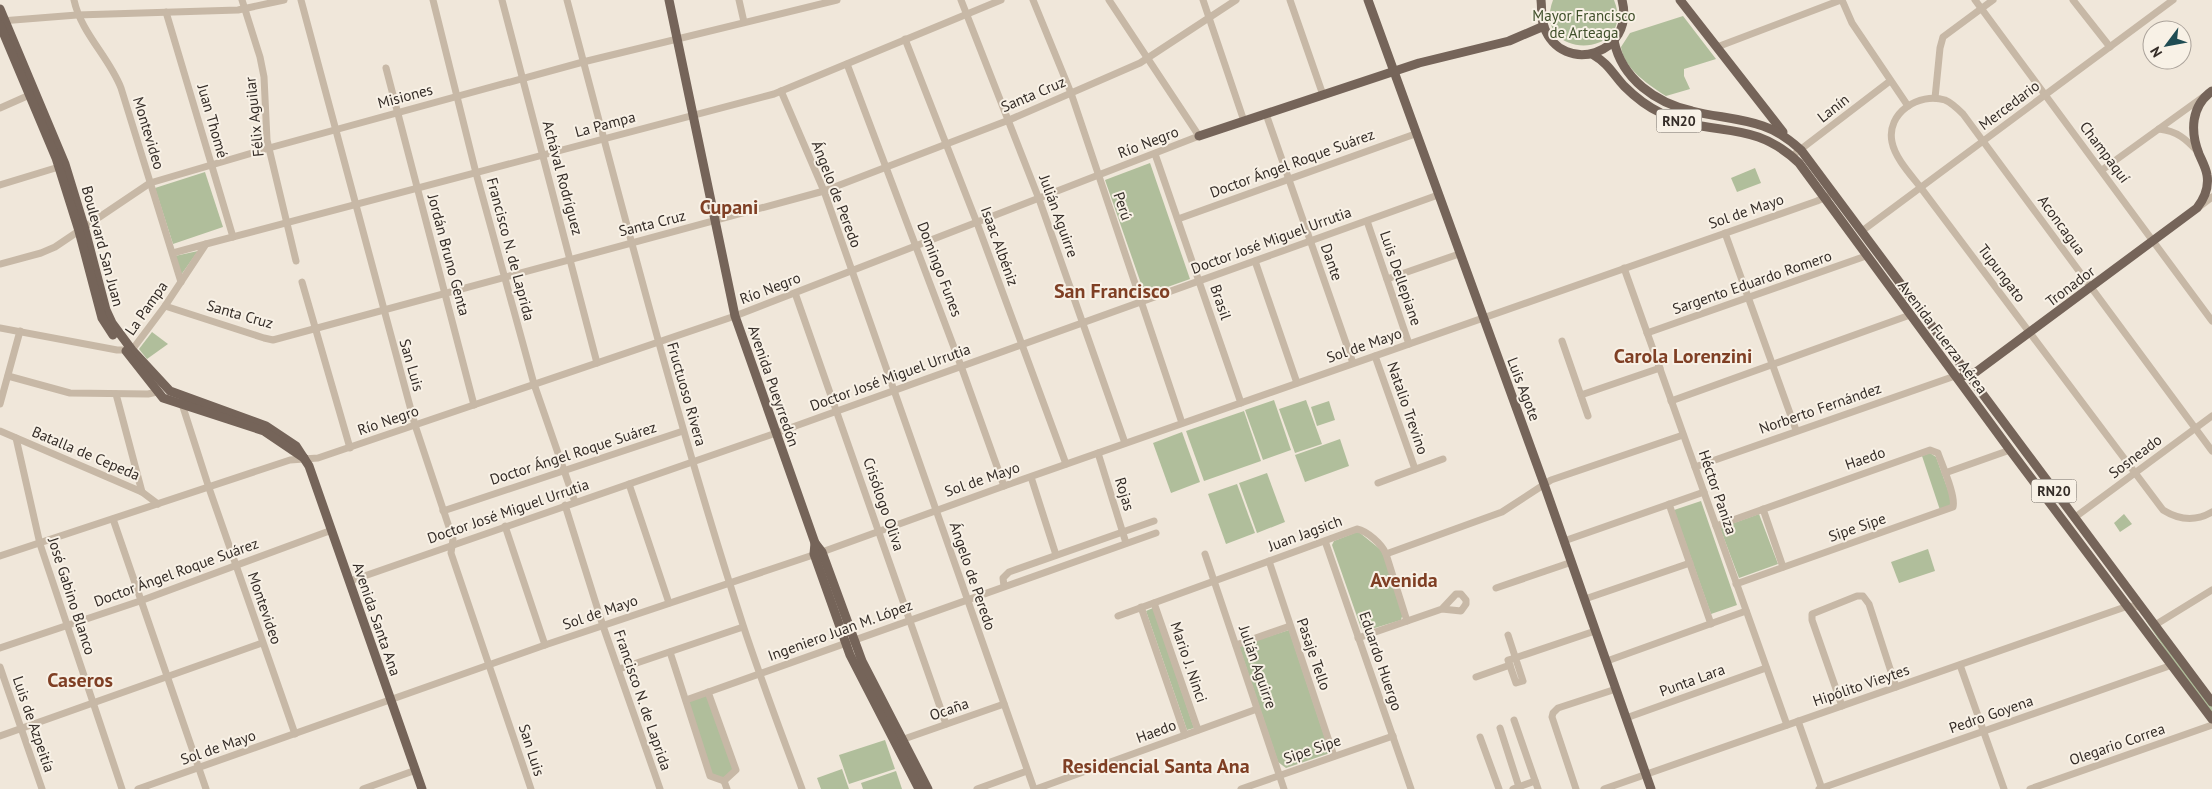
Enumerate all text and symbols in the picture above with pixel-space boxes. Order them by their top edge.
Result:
park label: Mayor Francisco de Arteaga [1532,6,1636,42]
north arrow [2142,20,2192,70]
text: N [2146,43,2166,61]
street label: Santa Cruz [998,72,1068,116]
street label: Félix Aguilar [240,76,268,158]
street label: Mercedario [1975,76,2043,134]
street label: Misiones [375,80,435,112]
street label: Juan Thomé [193,81,233,160]
street label: Lanín [1813,90,1853,126]
street label: Montevideo [129,94,169,172]
street label: La Pampa [573,107,637,141]
road number: RN20 [1656,110,1702,132]
street label: Champaquí [2076,117,2134,187]
street label: Achával Rodríguez [539,119,587,237]
street label: Río Negro [1115,122,1181,162]
street label: Doctor Ángel Roque Suárez [1207,124,1377,202]
street label: Ángelo de Peredo [808,138,866,250]
street label: Julián Aguirre [1035,171,1083,260]
street label: Francisco N. de Laprida [483,175,539,323]
street label: Boulevard San Juan [78,184,128,308]
street label: Perú [1109,189,1137,223]
street label: Sol de Mayo [1706,189,1786,233]
street label: Jordán Bruno Genta [423,191,474,318]
street label: Aconcagua [2034,191,2090,259]
district label: Cupani [700,194,758,220]
street label: Doctor José Miguel Urrutia [1188,202,1354,278]
street label: Isaac Albéniz [977,204,1023,288]
street label: Santa Cruz [617,206,687,240]
street label: Domingo Funes [913,219,967,319]
street label: Luis Dellepiane [1376,228,1426,328]
street label: Tupungato [1974,240,2030,306]
street label: Dante [1317,241,1347,283]
street label: Sargento Eduardo Romero [1670,246,1834,318]
street label: Tronador [2042,261,2098,311]
street label: Río Negro [737,268,803,308]
street label: Avenida Fuerza Aérea [1894,276,1992,398]
street label: La Pampa [120,277,172,339]
district label: San Francisco [1054,278,1170,304]
street label: Brasil [1206,282,1236,323]
street label: Santa Cruz [205,295,275,333]
street label: Avenida Pueyrredón [744,323,804,449]
street label: Sol de Mayo [1324,323,1404,367]
street label: San Luis [395,337,429,393]
street label: Doctor José Miguel Urrutia [807,339,973,415]
street label: Fructuoso Rivera [663,340,711,448]
district label: Carola Lorenzini [1614,343,1752,369]
street label: Luis Agote [1503,354,1545,424]
street label: Natalio Trevino [1383,359,1433,457]
street label: Norberto Fernández [1756,378,1884,438]
street label: Río Negro [355,401,421,439]
street label: Doctor Ángel Roque Suárez [487,417,659,489]
street label: Batalla de Cepeda [29,422,143,484]
street label: Sosneado [2105,430,2165,482]
street label: Haedo [1842,442,1888,474]
street label: Héctor Paniza [1695,447,1741,537]
street label: Crisólogo Oliva [859,455,909,553]
street label: Sol de Mayo [942,457,1022,501]
street label: Doctor José Miguel Urrutia [425,474,591,548]
street label: Rojas [1111,475,1139,513]
road number: RN20 [2032,480,2076,502]
street label: Sipe Sipe [1826,508,1888,546]
street label: Juan Jagsich [1265,511,1345,555]
street label: Ángelo de Peredo [946,519,1000,633]
street label: Doctor Ángel Roque Suárez [91,533,261,611]
street label: José Gabino Blanco [44,534,100,657]
street label: Avenida Santa Ana [349,560,405,678]
district label: Avenida [1370,567,1438,593]
street label: Montevideo [244,569,286,647]
street label: Sol de Mayo [560,590,640,634]
street label: Ingeniero Juan M. López [765,595,915,665]
street label: Eduardo Huergo [1355,609,1407,713]
street label: Pasaje Tello [1293,615,1335,693]
street label: Mario J. Ninci [1166,619,1212,705]
street label: Julián Aguirre [1235,622,1281,711]
street label: Francisco N. de Laprida [610,627,676,773]
street label: Punta Lara [1657,659,1727,701]
street label: Hipólito Vieytes [1810,660,1912,710]
district label: Caseros [47,667,113,693]
street label: Luis de Azpeitía [9,673,59,775]
street label: Pedro Goyena [1946,691,2036,737]
street label: Ocaña [927,693,971,725]
street label: Haedo [1133,715,1179,747]
street label: Olegario Correa [2067,719,2167,769]
street label: San Luis [515,722,549,778]
street label: Sol de Mayo [178,725,258,769]
street label: Sipe Sipe [1281,730,1343,768]
district label: Residencial Santa Ana [1062,753,1250,779]

